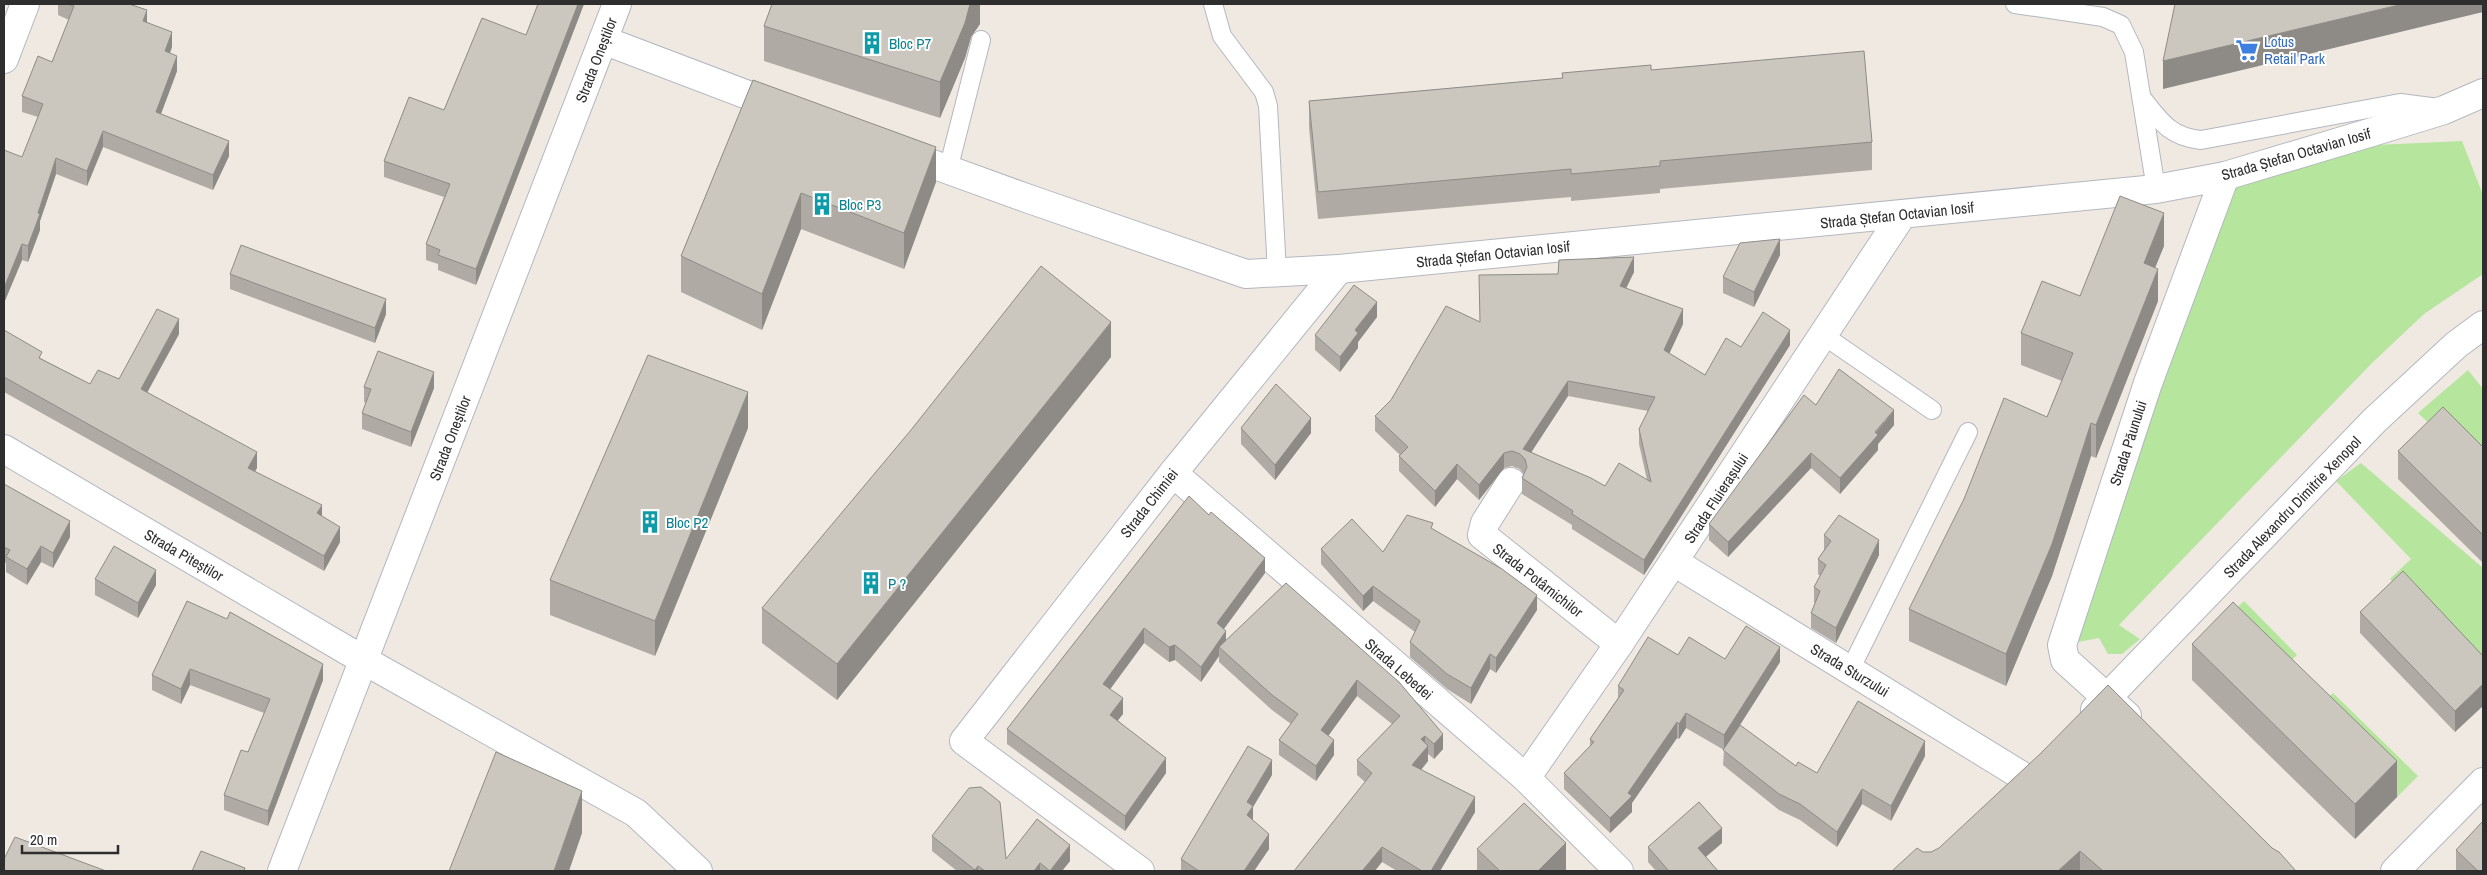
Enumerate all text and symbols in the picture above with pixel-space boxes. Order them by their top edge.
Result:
street label: Strada Oneștilor [570,14,622,106]
building icon: Bloc P7 [859,30,885,56]
place label: Lotus Retail Park [2264,31,2326,69]
place label: Bloc P7 [889,33,932,54]
supermarket icon: Lotus Retail Park [2234,37,2260,63]
street label: Strada Ștefan Octavian Iosif [2219,122,2374,185]
building icon: Bloc P3 [809,191,835,217]
place label: Bloc P3 [839,194,882,215]
street label: Strada Ștefan Octavian Iosif [1819,196,1976,234]
street label: Strada Ștefan Octavian Iosif [1415,235,1572,273]
street label: Strada Oneștilor [424,392,476,484]
street label: Strada Păunului [2104,398,2152,488]
street label: Strada Alexandru Dimitrie Xenopol [2219,431,2365,583]
street label: Strada Fluierașului [1679,449,1753,547]
street label: Strada Chimiei [1115,464,1183,542]
building icon: Bloc P2 [637,509,663,535]
place label: Bloc P2 [666,512,709,533]
street label: Strada Piteștilor [141,524,227,586]
street label: Strada Potârnichilor [1488,538,1588,622]
building icon: P ? [858,570,884,596]
place label: P ? [888,573,906,594]
street label: Strada Lebedei [1360,633,1438,705]
street label: Strada Sturzului [1807,638,1893,702]
scale bar [22,822,119,854]
text: 20 m [30,829,57,850]

